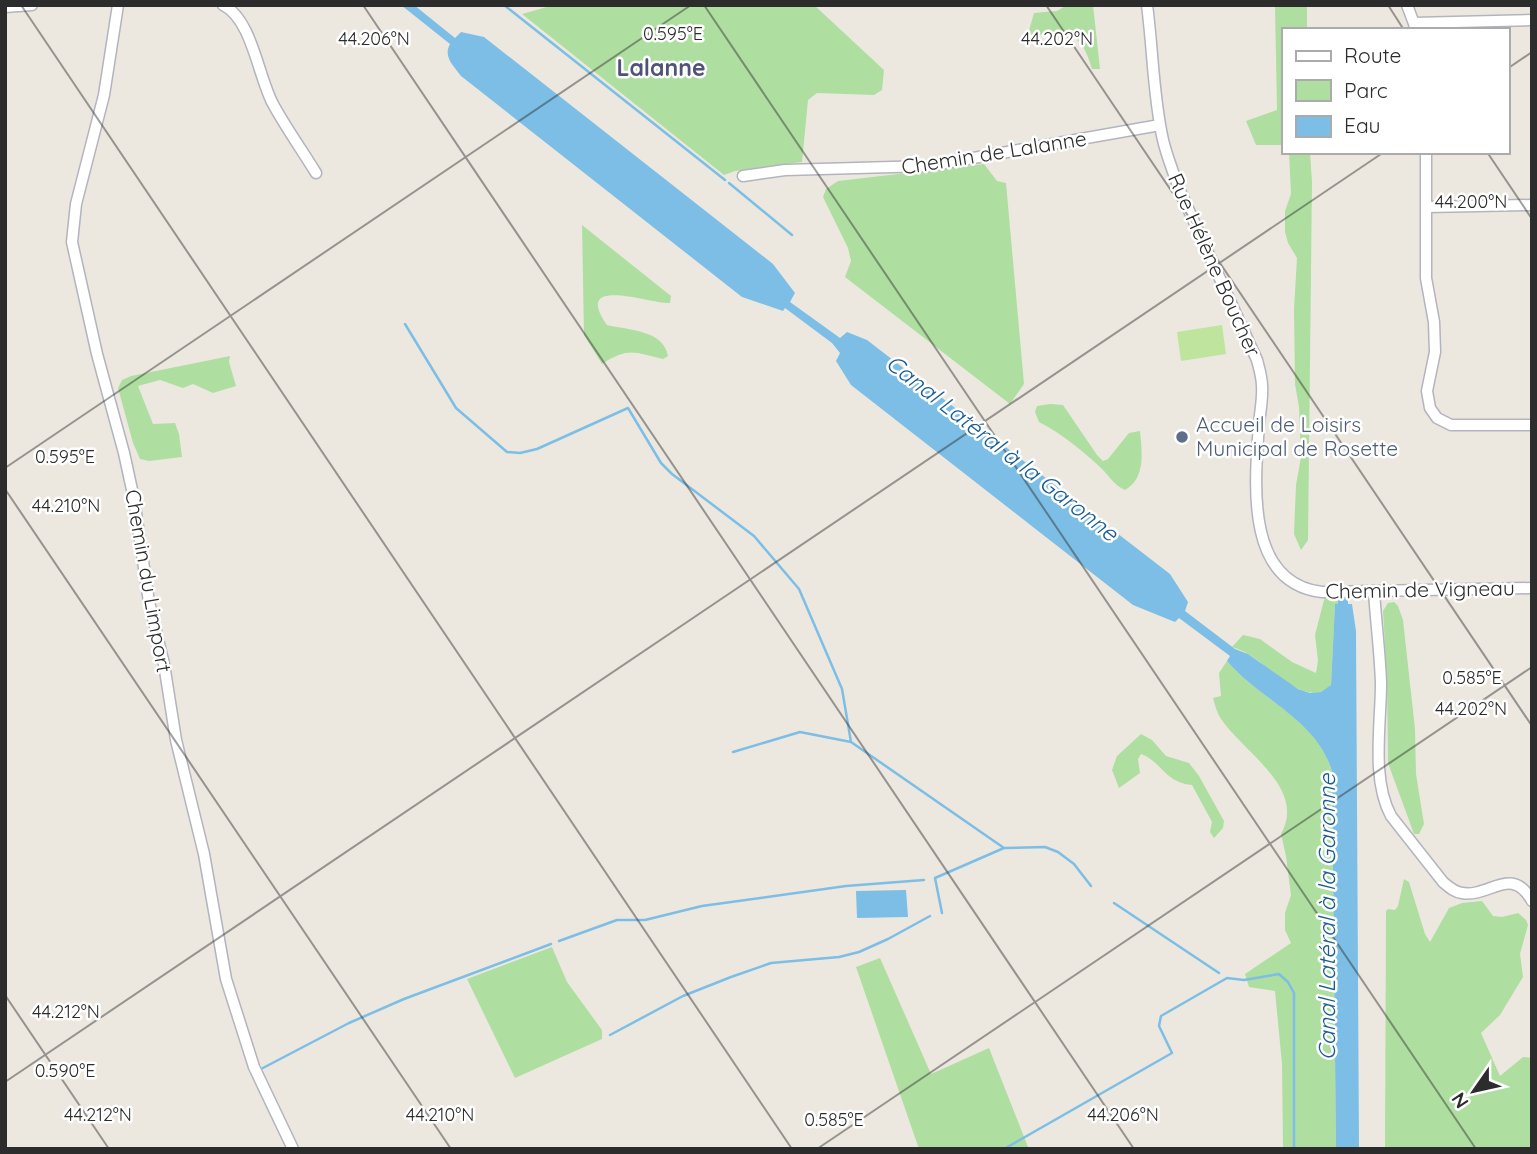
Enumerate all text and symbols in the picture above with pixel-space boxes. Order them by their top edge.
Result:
text: 0.595°E [643,22,703,45]
text: 44.206°N [338,27,410,50]
text: 44.202°N [1021,27,1093,50]
legend [1282,28,1509,154]
text: Route [1344,42,1401,68]
district label: Lalanne [616,53,706,82]
text: Parc [1344,77,1388,103]
text: Eau [1344,112,1380,138]
street label: Chemin de Lalanne [899,125,1088,179]
street label: Rue Hélène Boucher [1163,169,1267,360]
text: 44.200°N [1435,190,1507,213]
water label: Canal Latéral à la Garonne [880,348,1125,548]
place label: Accueil de Loisirs Municipal de Rosette [1196,411,1398,461]
marker: Accueil de Loisirs Municipal de Rosette [1174,429,1190,445]
text: 0.595°E [35,445,95,468]
street label: Chemin du Limport [120,487,178,674]
text: 44.210°N [32,494,100,517]
street label: Chemin de Vigneau [1325,574,1515,604]
text: 0.585°E [1442,666,1502,689]
text: 44.202°N [1435,697,1507,720]
water label: Canal Latéral à la Garonne [1312,773,1341,1060]
text: 44.212°N [32,1000,100,1023]
north arrow [1439,1056,1509,1126]
text: 0.590°E [35,1059,95,1082]
text: N [1446,1088,1474,1113]
text: 44.212°N [64,1103,132,1126]
text: 44.210°N [406,1103,474,1126]
text: 44.206°N [1087,1103,1159,1126]
text: 0.585°E [804,1108,864,1131]

